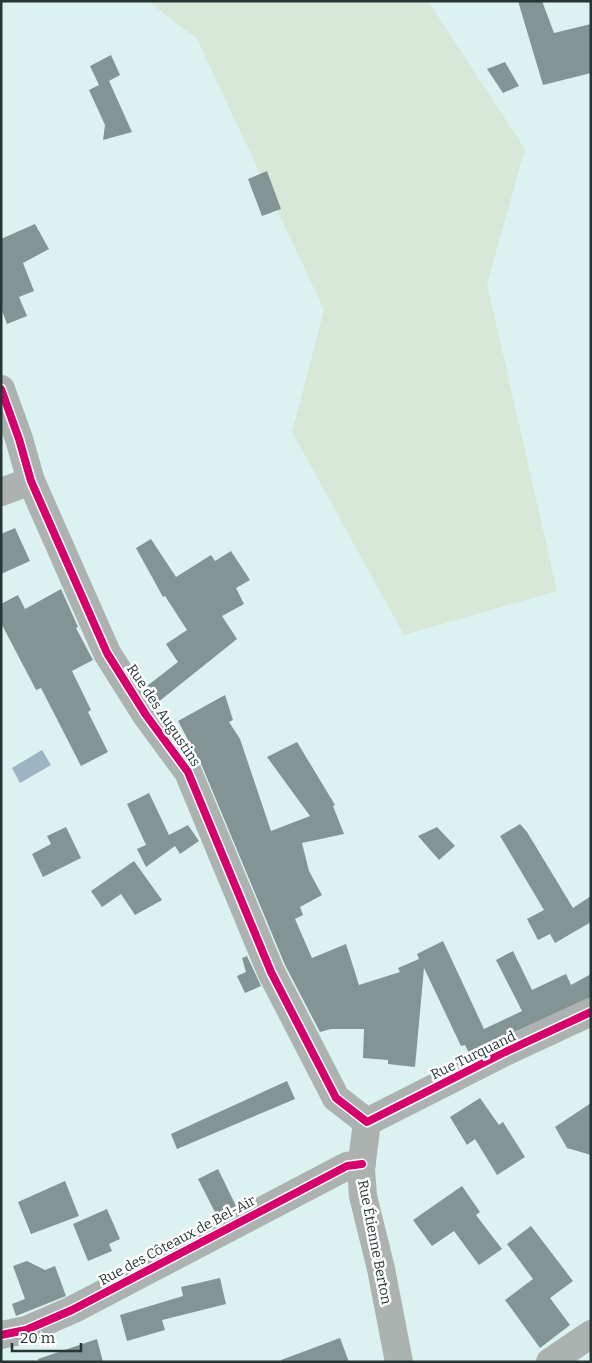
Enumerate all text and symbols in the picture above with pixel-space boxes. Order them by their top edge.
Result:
street label: Rue des Augustins [123,661,204,770]
street label: Rue Turquand [428,1028,518,1083]
street label: Rue Étienne Berton [354,1178,396,1306]
street label: Rue des Côteaux de Bel-Air [96,1192,258,1289]
scale bar [12,1320,81,1352]
text: 20 m [20,1329,56,1347]

